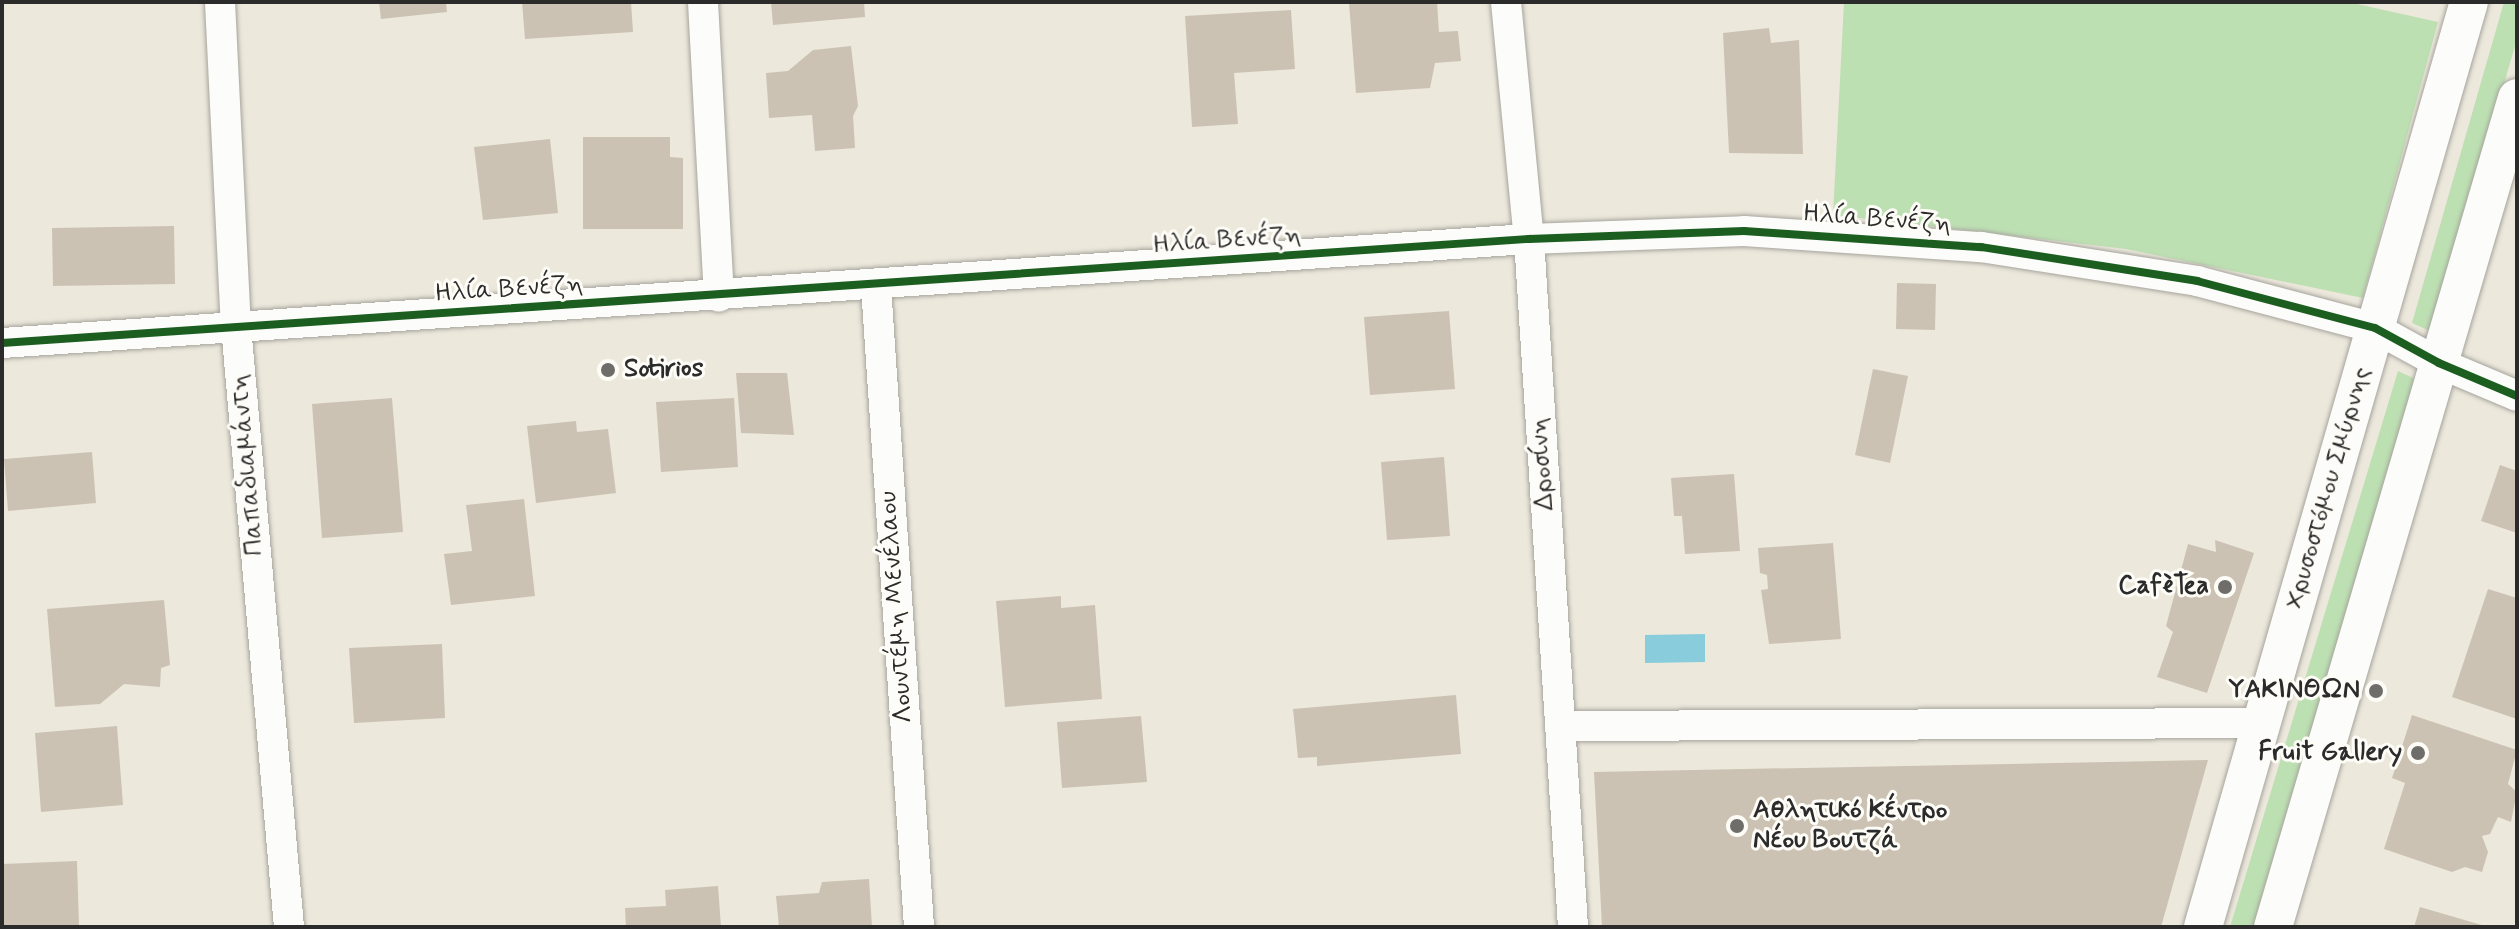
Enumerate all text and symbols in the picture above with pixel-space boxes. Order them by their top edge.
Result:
street label: Ηλία Βενέζη [1802,199,1952,241]
street label: Ηλία Βενέζη [1152,220,1302,262]
street label: Ηλία Βενέζη [434,269,584,311]
place label: Sotirios [624,354,703,386]
marker: Sotirios [599,361,617,379]
street label: Χρυσοστόμου Σμύρνης [2280,363,2378,613]
street label: Παπαδιαμάντη [225,373,271,557]
street label: Δροσίνη [1524,416,1562,512]
street label: Λουντέμη Μενέλαου [873,490,921,724]
place label: CafèTea [2118,571,2209,603]
marker: CafèTea [2216,578,2234,596]
place label: ΥΑΚΙΝΘΩΝ [2229,675,2360,707]
marker: ΥΑΚΙΝΘΩΝ [2367,682,2385,700]
place label: Fruit Gallery [2262,737,2402,769]
marker: Fruit Gallery [2409,744,2427,762]
place label: Αθλητικό Κέντρο Νέου Βουτζά [1753,795,1947,856]
marker: Αθλητικό Κέντρο Νέου Βουτζά [1728,817,1746,835]

